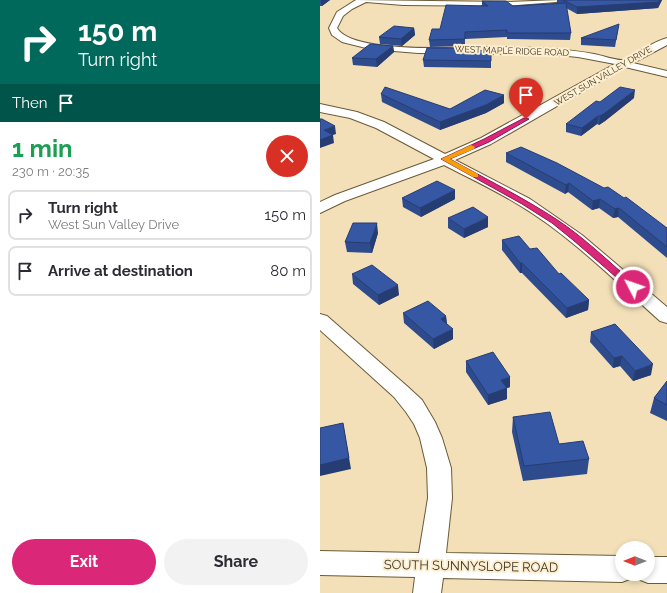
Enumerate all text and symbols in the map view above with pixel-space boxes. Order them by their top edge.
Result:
text: 150 m [78,15,157,48]
icon: right [12,16,64,68]
street label: WEST MAPLE RIDGE ROAD [455,44,570,58]
street label: WEST SUN VALLEY DRIVE [553,44,654,108]
text: Turn right [78,49,157,70]
pin [509,78,543,119]
icon: arrive [515,84,537,106]
icon: arrive [55,92,77,114]
text: Then [12,94,47,112]
text: 1 min [12,134,73,163]
button: close [266,135,308,177]
text: 230 m · 20:35 [12,164,89,179]
text: Turn right [48,199,118,217]
icon: right [14,204,36,226]
text: 150 m [265,206,306,224]
text: West Sun Valley Drive [48,217,179,232]
icon: arrive [14,260,36,282]
text: Arrive at destination [48,262,193,280]
text: 80 m [270,262,306,280]
position arrow [612,266,654,308]
button: Exit [12,539,156,585]
button: Share [164,539,308,585]
north arrow [615,541,655,581]
map controls [615,541,655,581]
street label: SOUTH SUNNYSLOPE ROAD [384,557,558,575]

